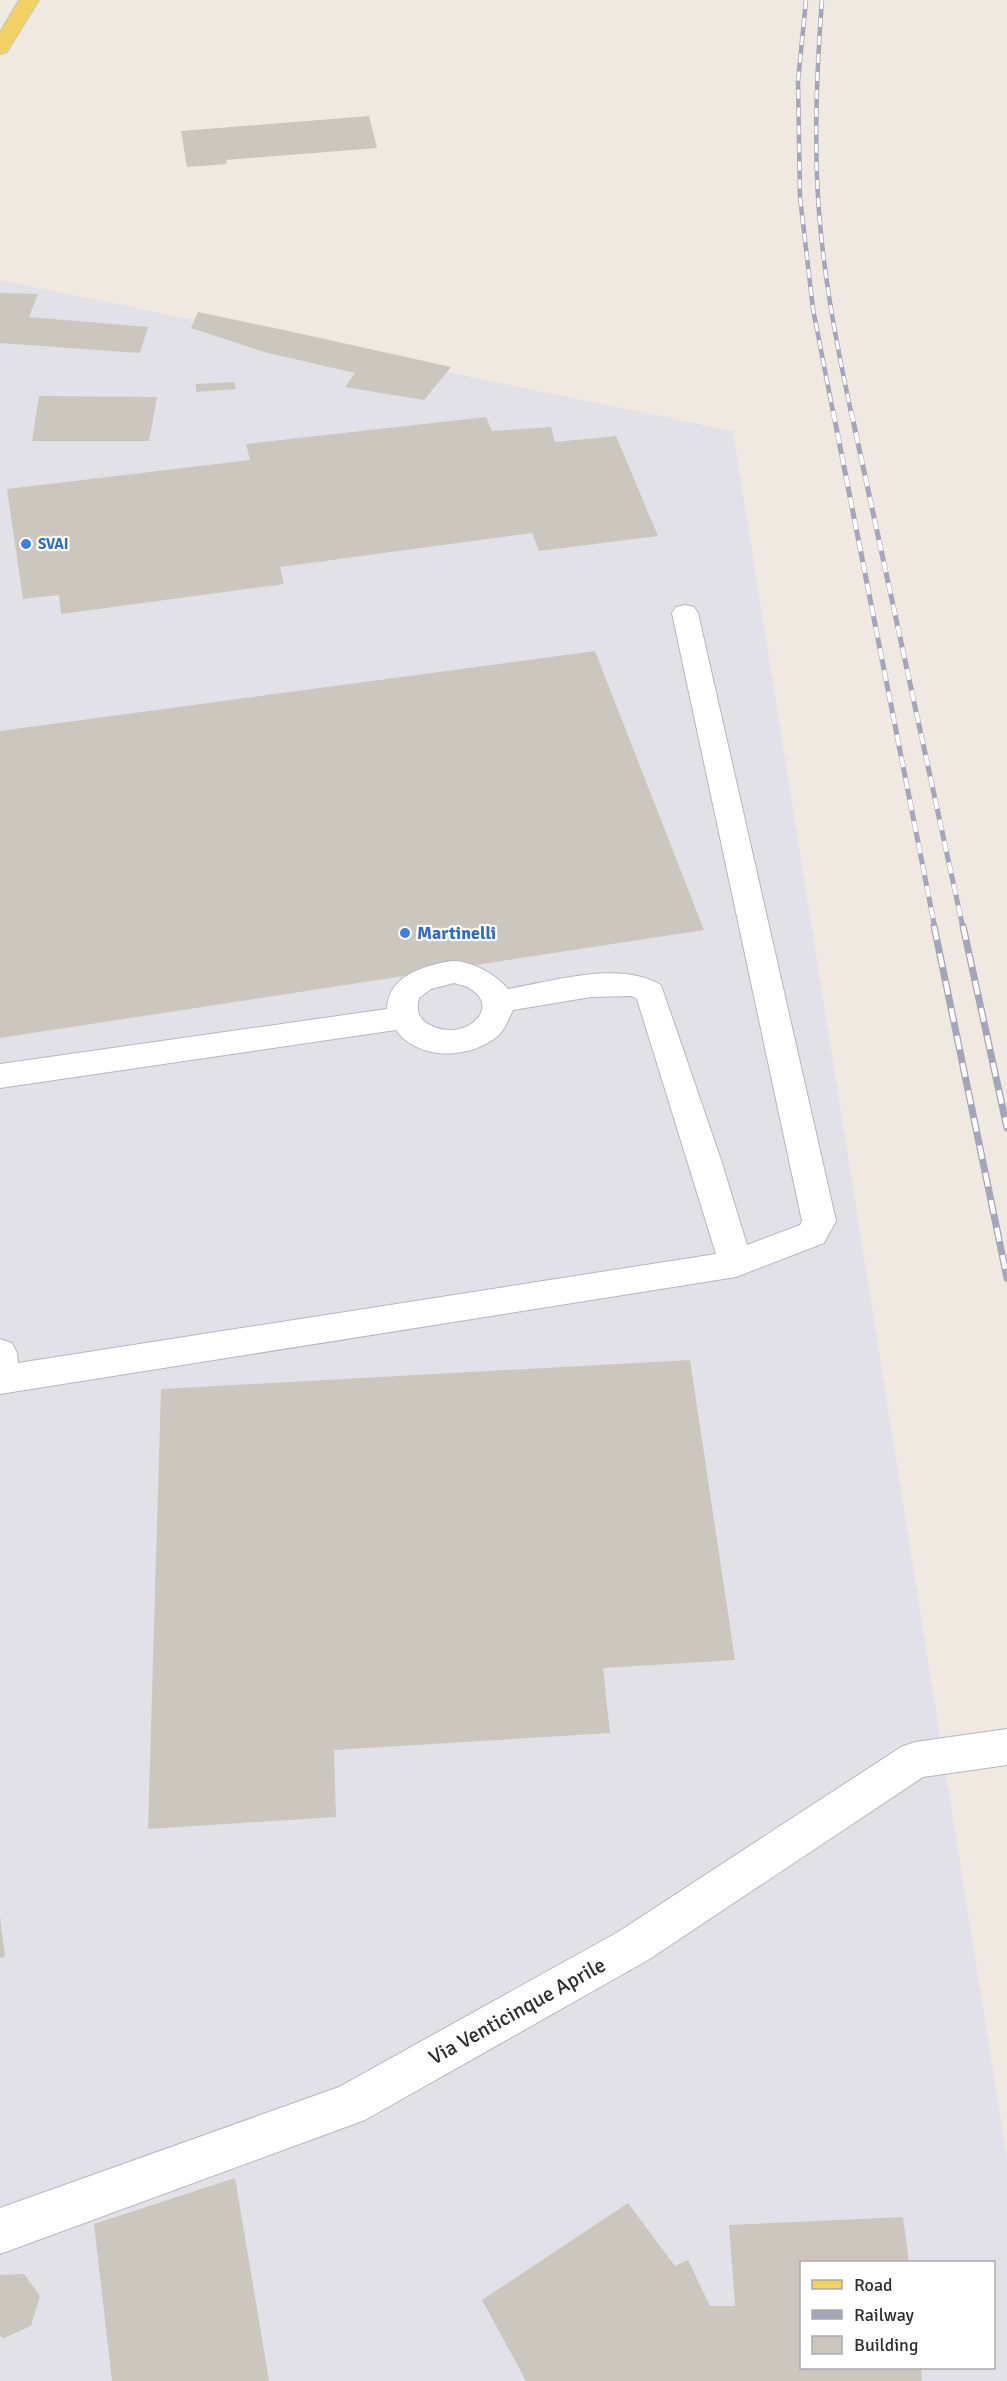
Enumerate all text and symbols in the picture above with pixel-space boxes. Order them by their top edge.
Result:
place label: SVAI [38,535,69,553]
marker: SVAI [19,537,33,551]
place label: Martinelli [417,922,496,944]
marker: Martinelli [398,926,412,940]
street label: Via Venticinque Aprile [424,1952,610,2070]
legend [800,2261,995,2369]
text: Road [854,2274,893,2296]
text: Railway [854,2304,915,2326]
text: Building [854,2334,918,2356]

